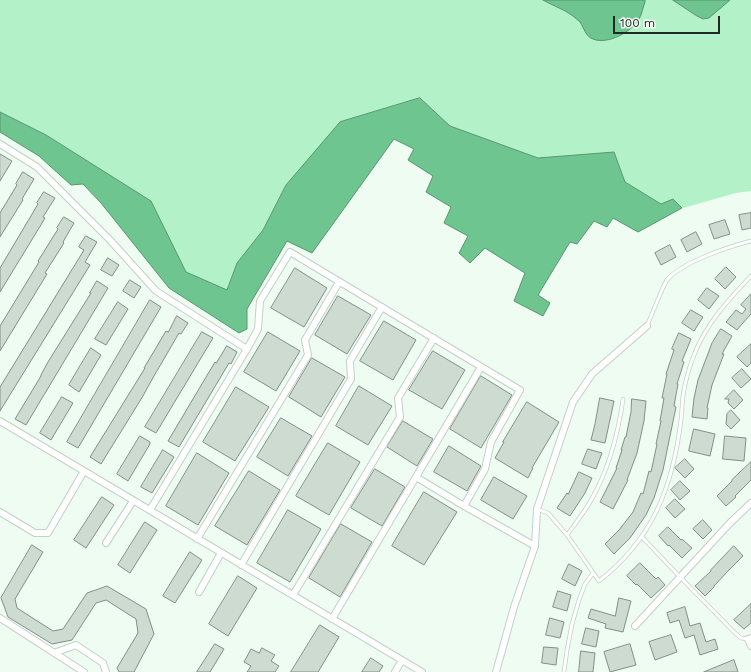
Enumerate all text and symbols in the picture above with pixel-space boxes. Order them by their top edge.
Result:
scale bar [615,8,722,34]
text: 100 m [620,16,655,30]

